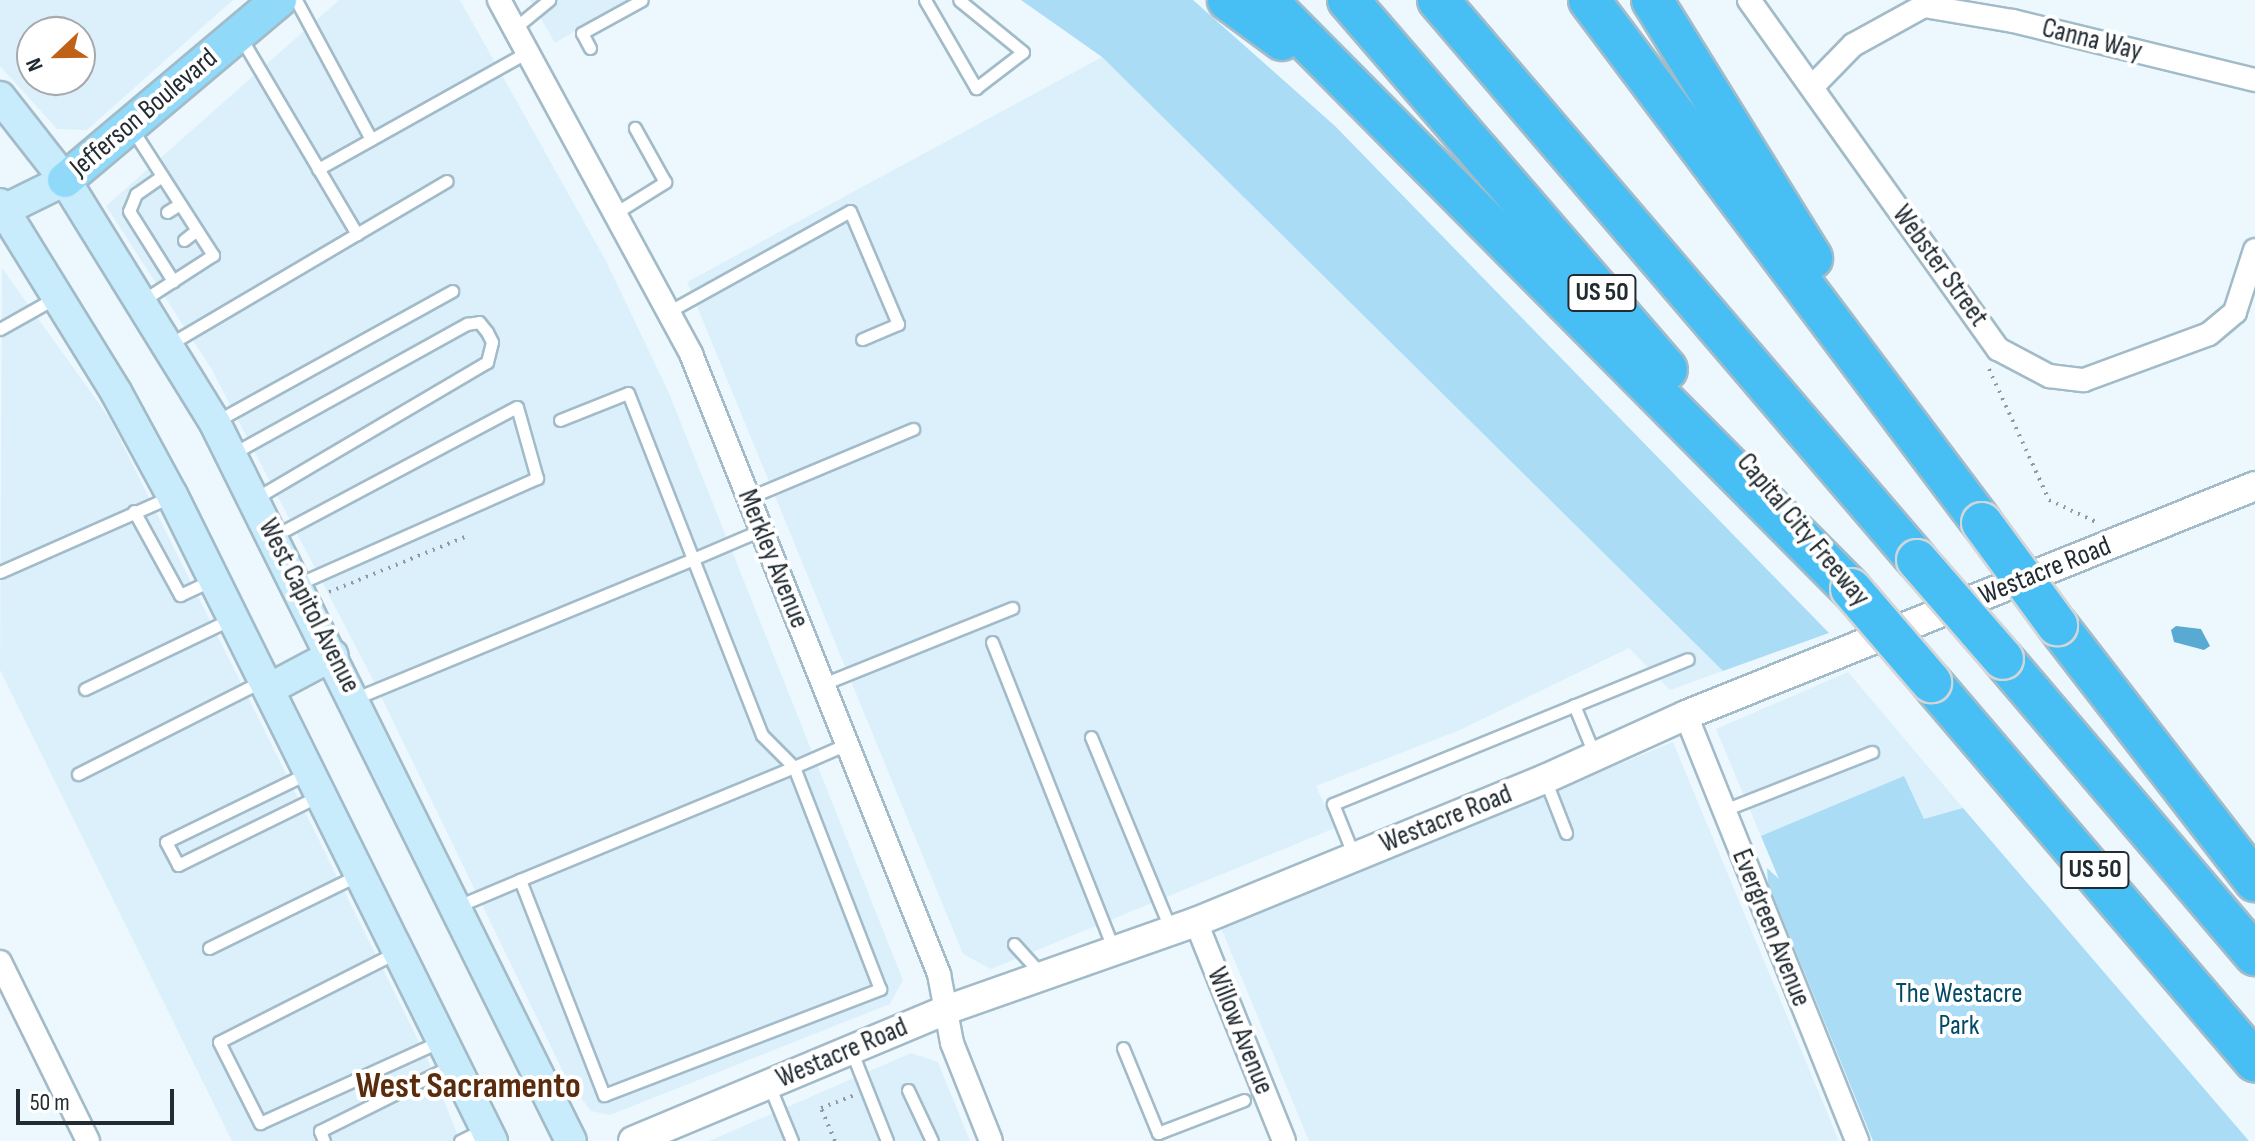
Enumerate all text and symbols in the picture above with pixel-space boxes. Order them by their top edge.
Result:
street label: Canna Way [2038,11,2146,69]
north arrow [16,16,96,96]
street label: Jefferson Boulevard [64,42,224,184]
text: N [20,54,50,75]
street label: Webster Street [1885,199,1995,333]
road number: US 50 [1566,271,1638,315]
street label: Capital City Freeway [1729,447,1877,613]
street label: Merkley Avenue [730,485,816,633]
street label: West Capitol Avenue [251,513,367,699]
street label: Westacre Road [1974,529,2116,613]
street label: Westacre Road [1375,777,1517,861]
street label: Evergreen Avenue [1724,844,1818,1012]
road number: US 50 [2059,848,2131,892]
street label: Willow Avenue [1199,963,1281,1099]
park label: The Westacre Park [1896,977,2022,1043]
street label: Westacre Road [771,1010,913,1096]
district label: West Sacramento [355,1065,581,1109]
scale bar [20,1073,178,1123]
text: 50 m [30,1088,70,1117]

